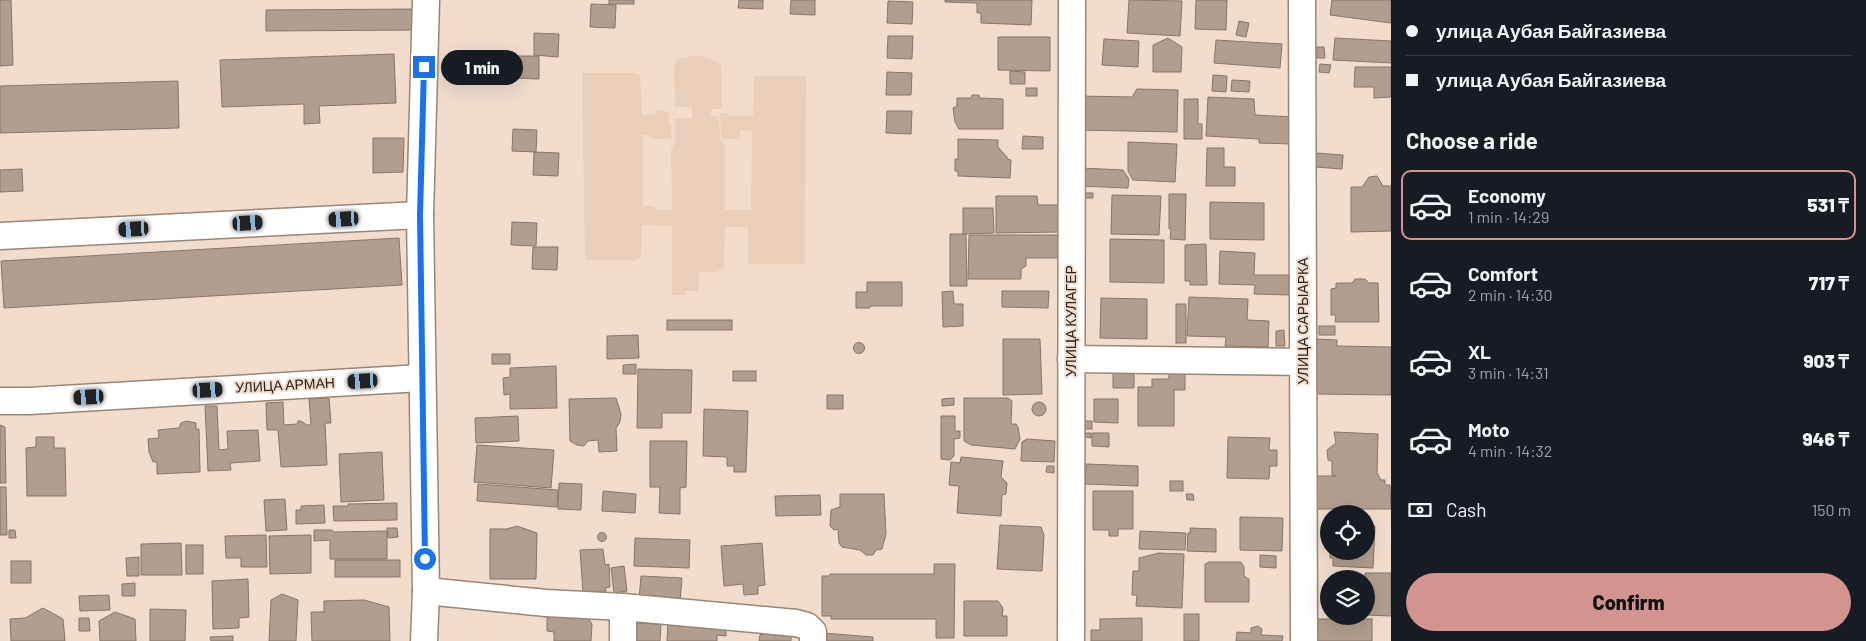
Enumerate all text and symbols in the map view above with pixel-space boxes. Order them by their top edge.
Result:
text: улица Аубая Байгазиева [1436,19,1666,42]
callout: 1 min [442,50,524,84]
route end [413,56,435,78]
text: 1 min [464,58,500,77]
text: улица Аубая Байгазиева [1436,68,1666,91]
text: Choose a ride [1406,127,1538,153]
icon: car [1408,183,1453,228]
text: Economy [1468,184,1546,207]
text: 531 ₸ [1807,193,1849,216]
text: 1 min · 14:29 [1468,207,1549,226]
car [328,211,359,227]
car [232,215,263,231]
car [118,221,149,237]
street label: УЛИЦА САРЫАРКА [1294,257,1311,385]
icon: car [1408,261,1453,306]
text: Comfort [1468,262,1538,285]
street label: УЛИЦА КУЛАГЕР [1062,265,1079,377]
text: 717 ₸ [1809,271,1849,294]
text: 2 min · 14:30 [1468,285,1553,304]
icon: car [1408,339,1453,384]
text: XL [1468,340,1491,363]
text: 903 ₸ [1803,349,1849,372]
text: 3 min · 14:31 [1468,363,1549,382]
street label: УЛИЦА АРМАН [235,373,335,396]
car [347,373,378,389]
car [192,382,223,398]
car [73,389,104,405]
icon: car [1408,417,1453,462]
text: Moto [1468,418,1510,441]
text: 946 ₸ [1802,427,1849,450]
text: 4 min · 14:32 [1468,441,1552,460]
icon: cash [1406,496,1434,524]
text: Cash [1446,498,1487,521]
text: 150 m [1812,500,1851,519]
map controls [1320,505,1375,625]
button: locate [1320,505,1375,560]
route start [414,548,436,570]
button: layers [1320,570,1375,625]
button: Confirm [1406,573,1851,631]

